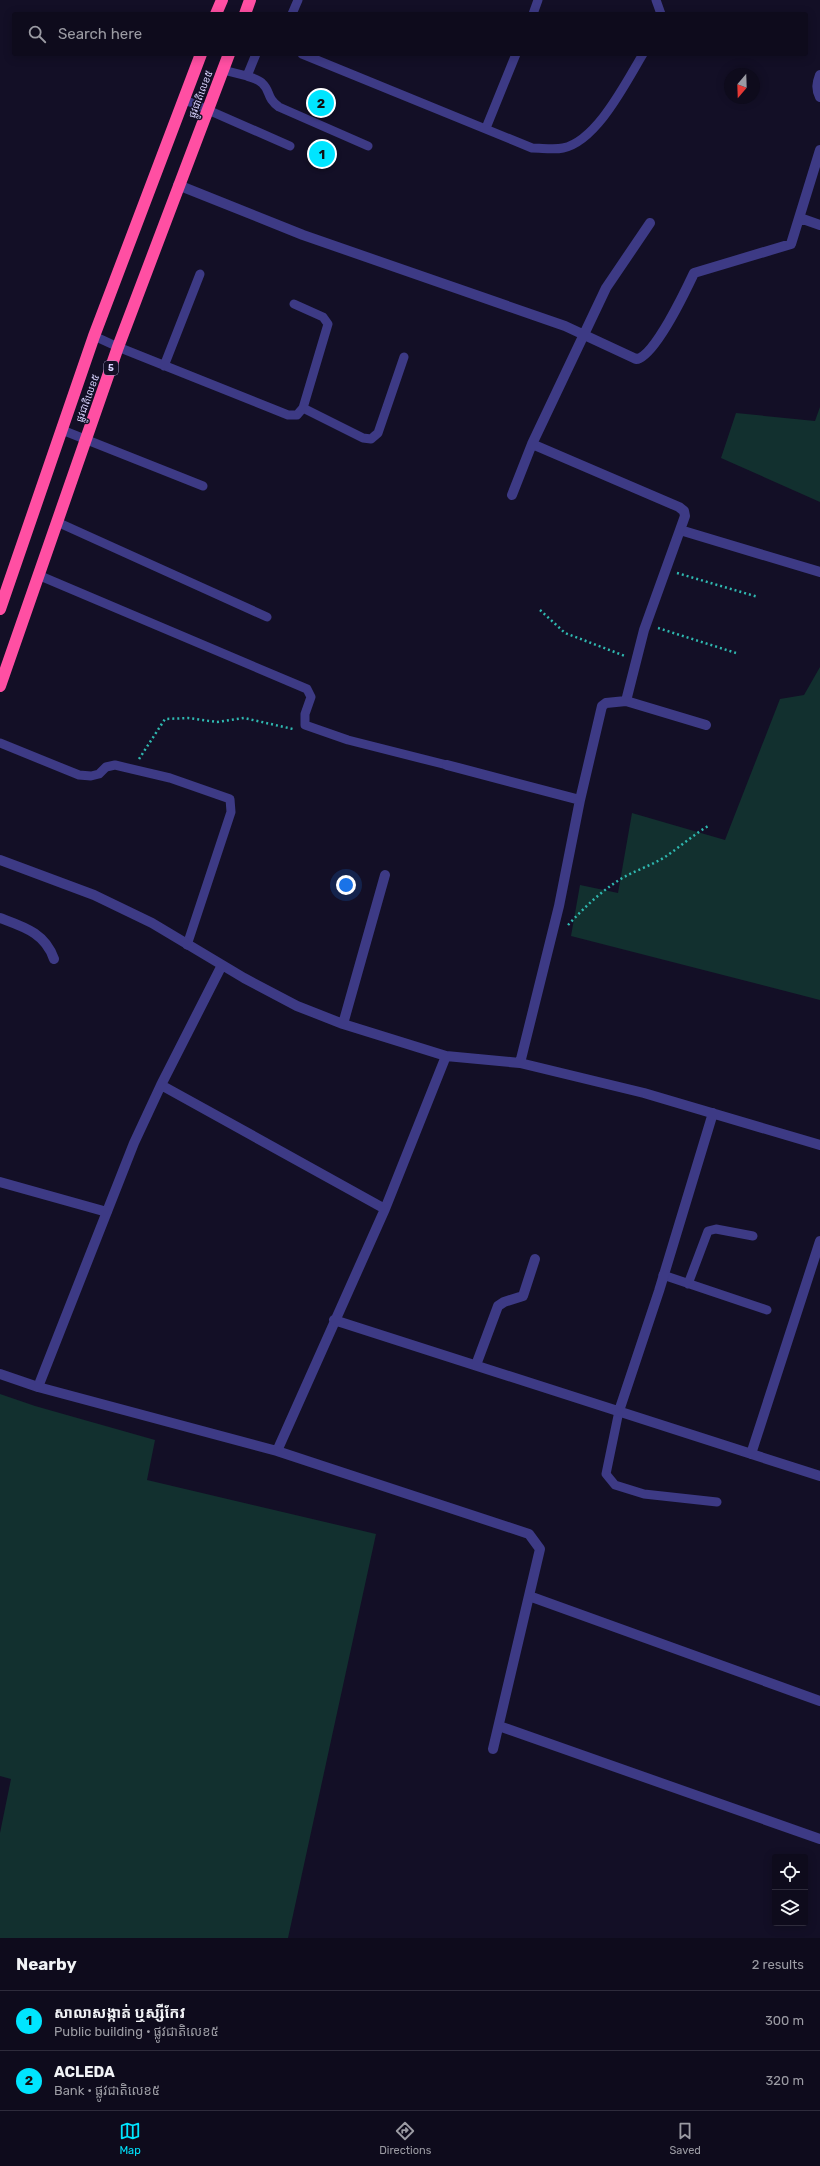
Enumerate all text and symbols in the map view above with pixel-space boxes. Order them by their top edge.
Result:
search box [12,12,808,56]
icon: search [26,23,48,45]
text: Search here [58,25,142,43]
north arrow [724,68,760,104]
street label: ផ្លូវជាតិលេខ៥ [186,69,218,121]
pin: 2 [308,88,334,118]
pin: 1 [309,139,335,169]
road number: 5 [104,361,118,375]
street label: ផ្លូវជាតិលេខ៥ [74,373,105,425]
your location [336,875,356,895]
map controls [772,1854,808,1926]
button: locate [772,1854,808,1890]
button: layers [772,1890,808,1926]
text: Nearby [16,1954,77,1974]
text: 2 results [752,1957,804,1972]
text: សាលាសង្កាត់ ឬស្សីកែវ [54,2004,185,2022]
text: 1 [26,2013,32,2028]
text: 300 m [765,2013,804,2028]
text: Public building · ផ្លូវជាតិលេខ៥ [54,2024,219,2039]
text: ACLEDA [54,2063,115,2081]
text: 2 [25,2073,33,2088]
text: 320 m [766,2073,804,2088]
text: Bank · ផ្លូវជាតិលេខ៥ [54,2083,160,2098]
tab: Map [119,2120,141,2157]
tab: Directions [379,2120,431,2157]
tab: Saved [670,2120,701,2157]

